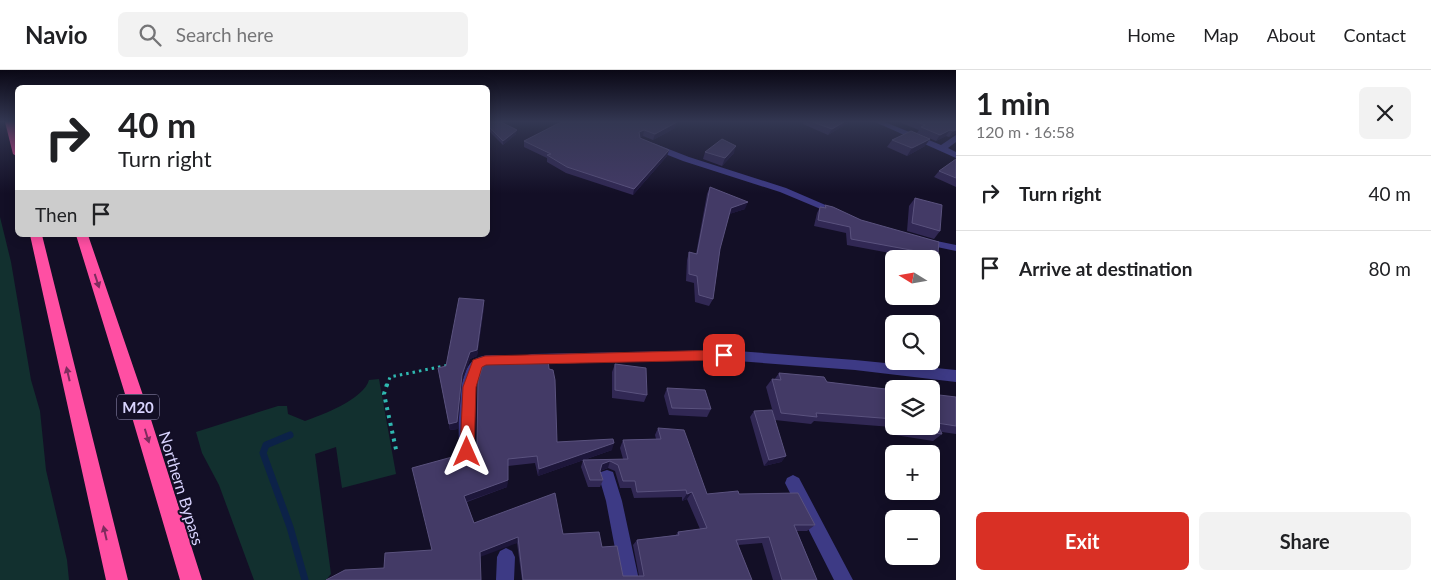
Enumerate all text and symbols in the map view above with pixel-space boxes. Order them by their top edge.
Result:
search box [118,12,468,57]
text: Navio [25,20,88,49]
icon: search [136,21,164,49]
text: Search here [176,23,274,46]
text: Home [1127,24,1175,46]
text: Map [1203,24,1239,46]
text: About [1267,24,1316,46]
text: Contact [1344,24,1406,46]
text: 1 min [976,85,1050,121]
button: close [1359,87,1411,139]
text: 40 m [118,103,196,145]
icon: right [35,105,100,170]
text: 120 m · 16:58 [976,122,1075,141]
text: Turn right [118,145,212,172]
icon: right [976,179,1004,207]
text: Turn right [1019,182,1101,205]
text: 40 m [1368,182,1411,205]
icon: arrive [87,200,115,228]
text: Then [35,203,77,226]
north arrow [885,250,940,305]
map controls [885,250,940,565]
icon: arrive [976,254,1004,282]
text: Arrive at destination [1019,257,1192,280]
text: 80 m [1368,257,1411,280]
one-way arrow [94,274,101,289]
button: search [885,315,940,370]
pin [703,334,745,376]
icon: arrive [710,341,738,369]
one-way arrow [64,367,72,382]
button: layers [885,380,940,435]
road number: M20 [117,394,159,420]
position arrow [440,425,492,477]
one-way arrow [144,428,151,443]
street label: Northern Bypass [156,429,208,547]
button: + [885,445,940,500]
button: − [885,510,940,565]
button: Exit [976,512,1189,570]
button: Share [1199,512,1411,570]
one-way arrow [101,525,109,540]

